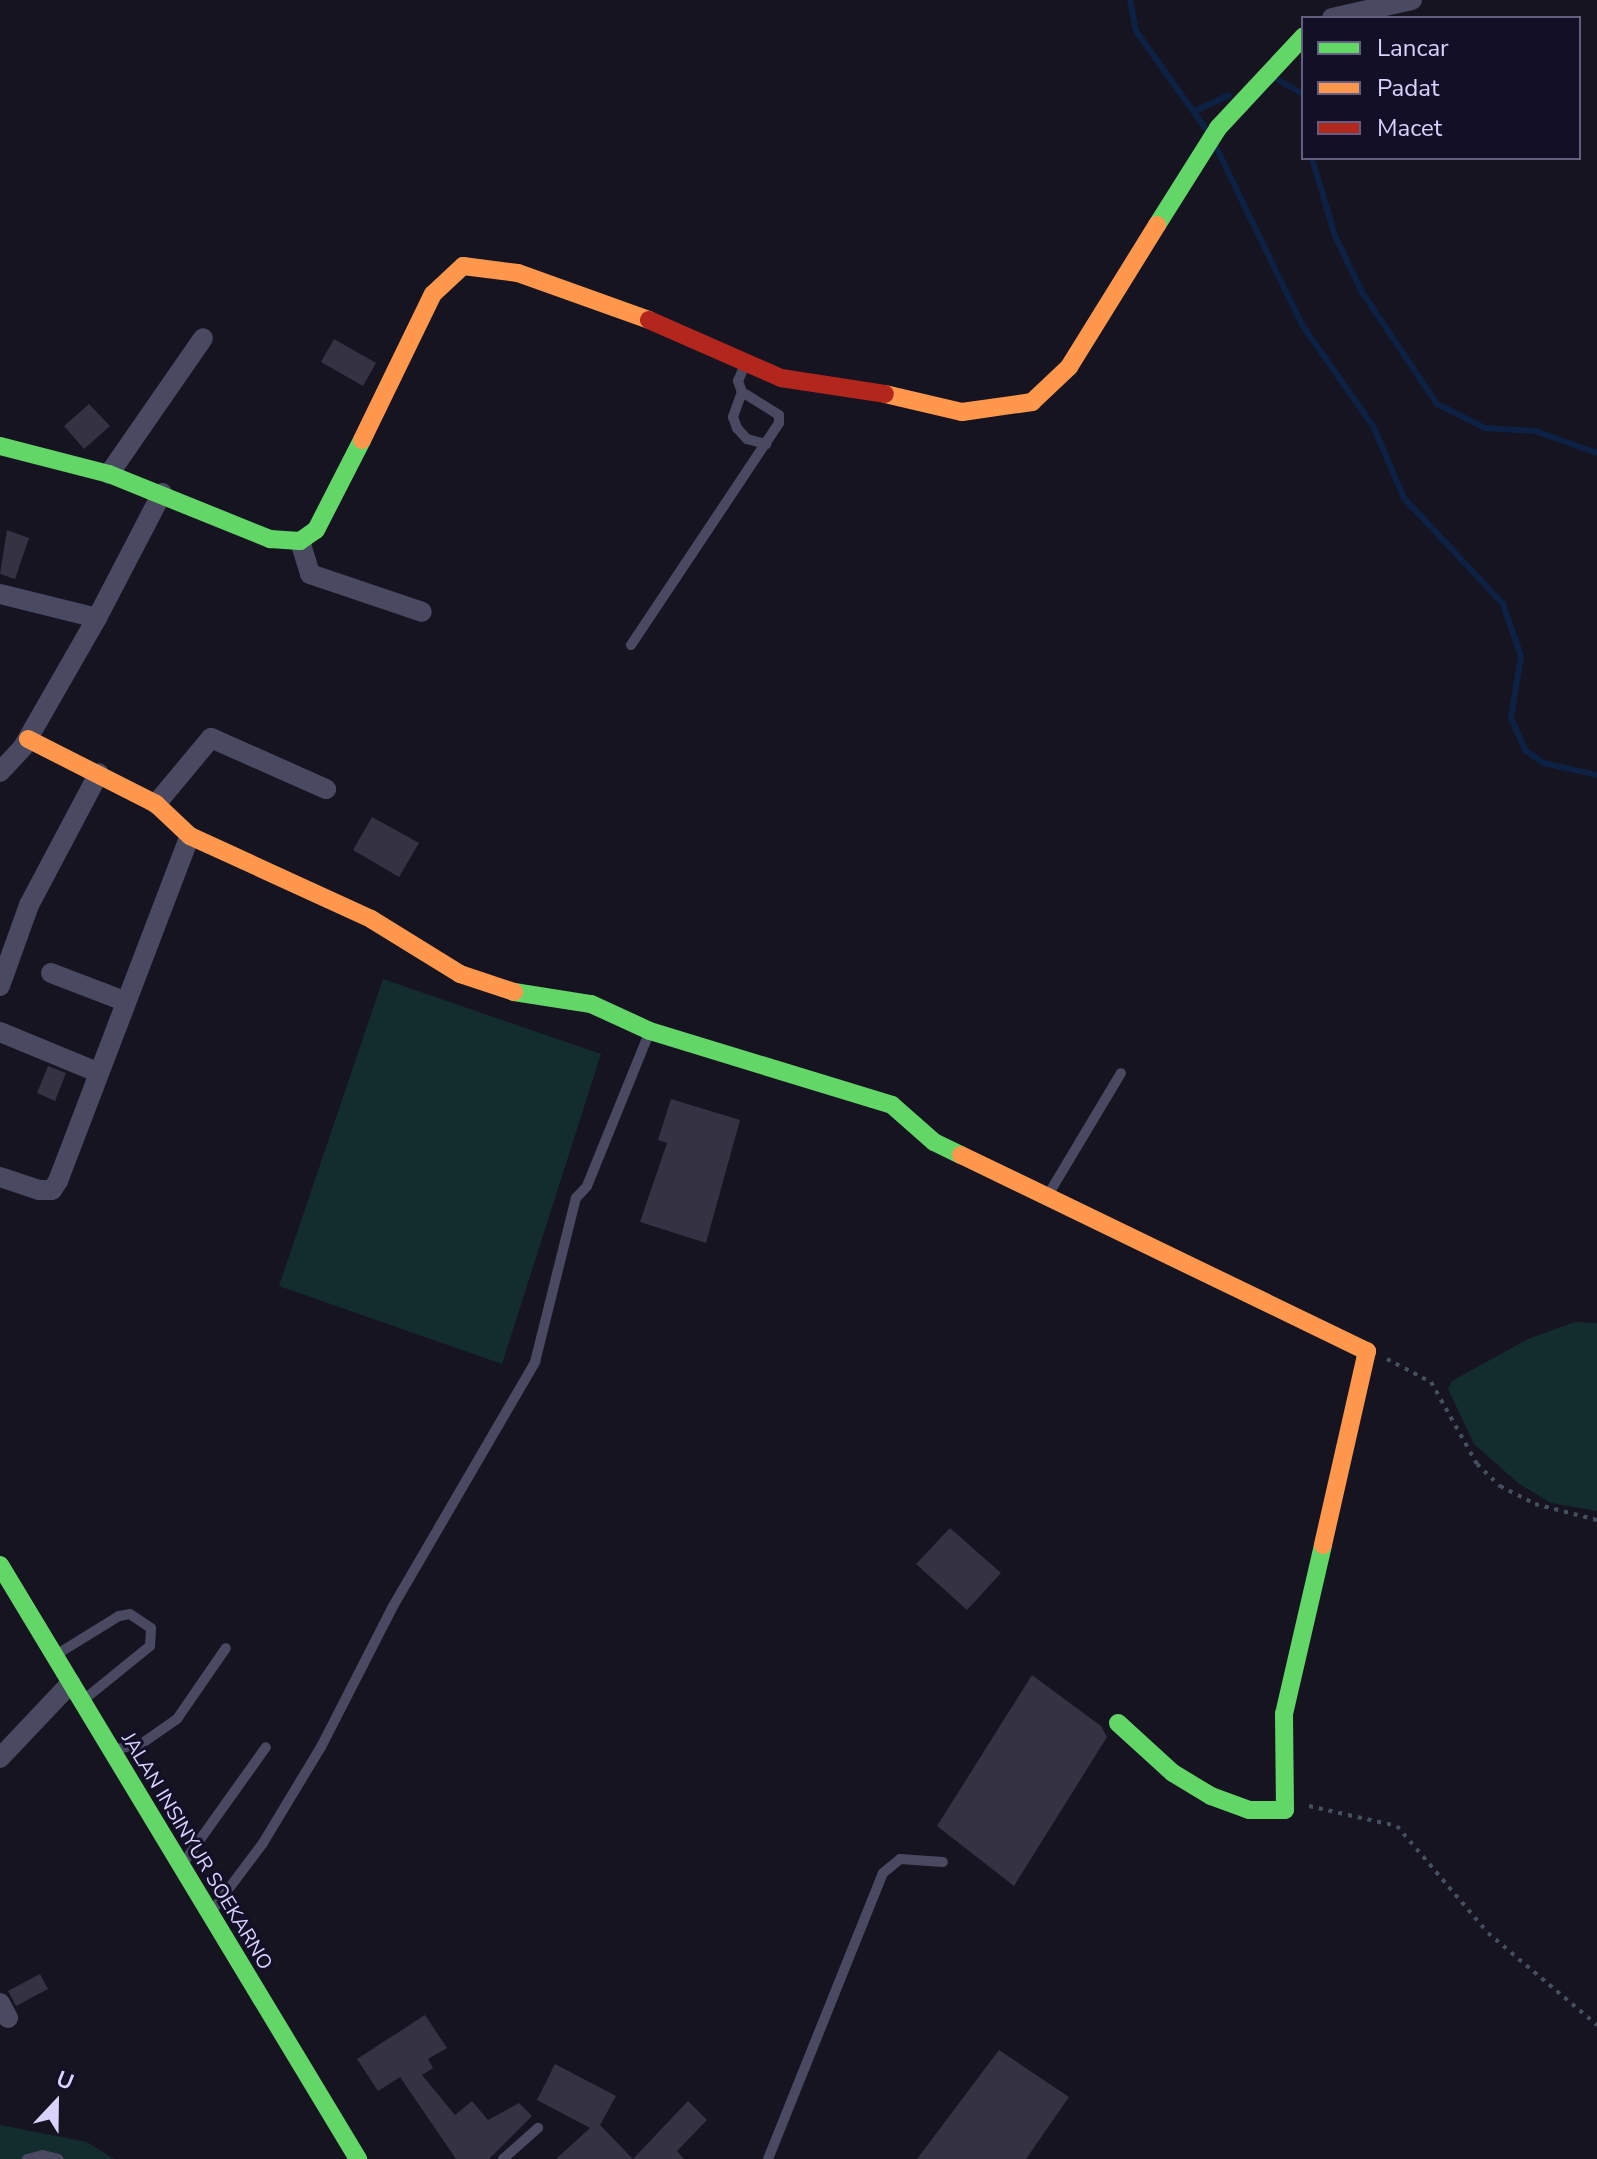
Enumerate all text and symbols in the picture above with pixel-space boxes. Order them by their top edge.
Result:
legend [1301,16,1581,160]
text: Lancar [1377,32,1449,64]
text: Padat [1377,72,1439,104]
text: Macet [1377,112,1442,144]
street label: JALAN INSINYUR SOEKARNO [117,1728,277,1974]
north arrow [16,2063,96,2143]
text: U [52,2064,78,2098]

